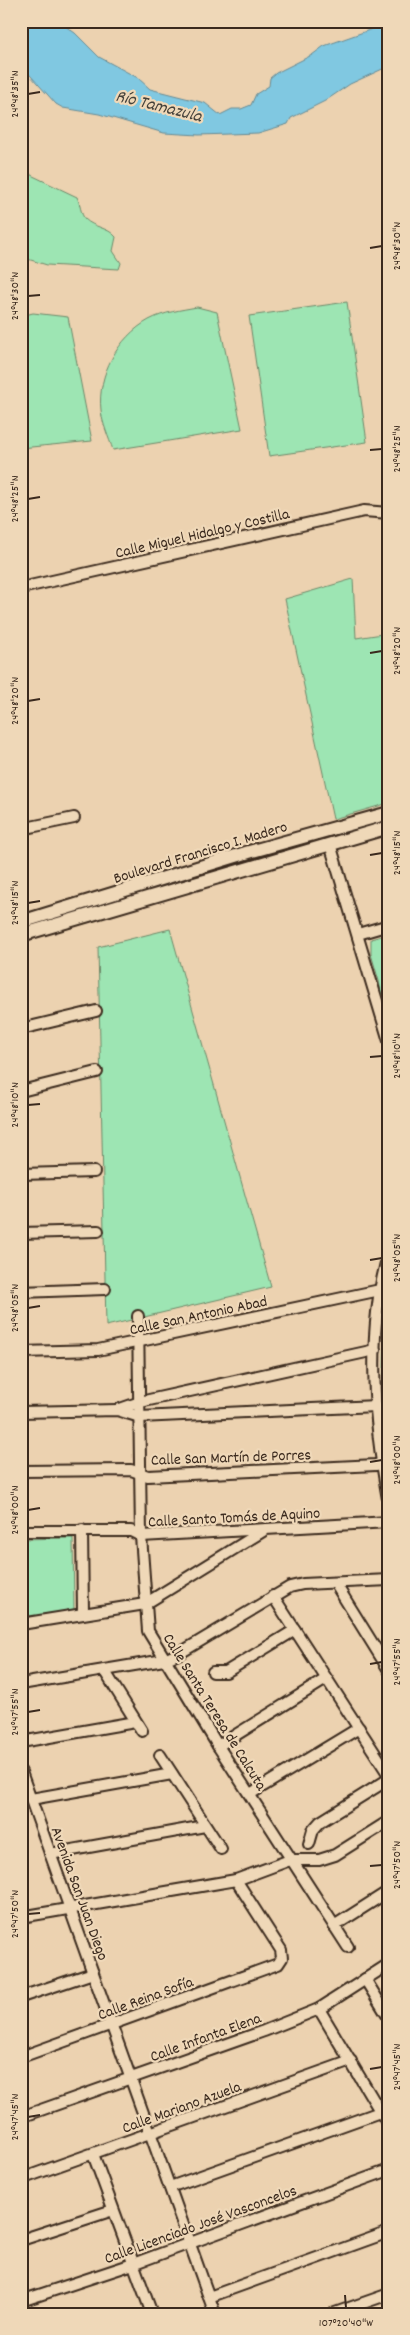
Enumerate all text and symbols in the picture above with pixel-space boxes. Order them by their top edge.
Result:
text: 24°48'35"N [7,70,24,118]
water label: Río Tamazula [113,85,206,131]
text: 24°48'30"N [389,222,406,270]
text: 24°48'30"N [7,272,24,320]
text: 24°48'25"N [389,425,406,473]
text: 24°48'25"N [7,475,24,523]
street label: Calle Miguel Hidalgo y Costilla [113,503,292,566]
text: 24°48'20"N [389,627,406,675]
text: 24°48'20"N [7,677,24,725]
street label: Boulevard Francisco I. Madero [111,816,291,891]
text: 24°48'15"N [389,831,406,875]
text: 24°48'15"N [7,881,24,925]
text: 24°48'10"N [389,1033,406,1079]
text: 24°48'10"N [7,1082,24,1128]
text: 24°48'05"N [389,1234,406,1282]
text: 24°48'05"N [7,1284,24,1332]
street label: Calle San Antonio Abad [128,1291,270,1342]
text: 24°48'00"N [389,1435,406,1485]
street label: Calle San Martín de Porres [151,1444,312,1473]
text: 24°48'00"N [7,1485,24,1535]
street label: Calle Santo Tomás de Aquino [148,1503,321,1534]
street label: Calle Santa Teresa de Calcuta [156,1629,272,1796]
text: 24°47'55"N [389,1638,406,1686]
text: 24°47'55"N [7,1688,24,1736]
street label: Avenida San Juan Diego [44,1824,114,1964]
text: 24°47'50"N [389,1841,406,1889]
text: 24°47'50"N [7,1890,24,1938]
street label: Calle Reina Sofía [95,1971,197,2027]
street label: Calle Infanta Elena [147,2007,265,2069]
text: 24°47'45"N [389,2044,406,2090]
street label: Calle Mariano Azuela [119,2076,245,2141]
text: 24°47'45"N [7,2094,24,2140]
street label: Calle Licenciado José Vasconcelos [101,2180,301,2271]
text: 107°20'40"W [319,2315,373,2332]

